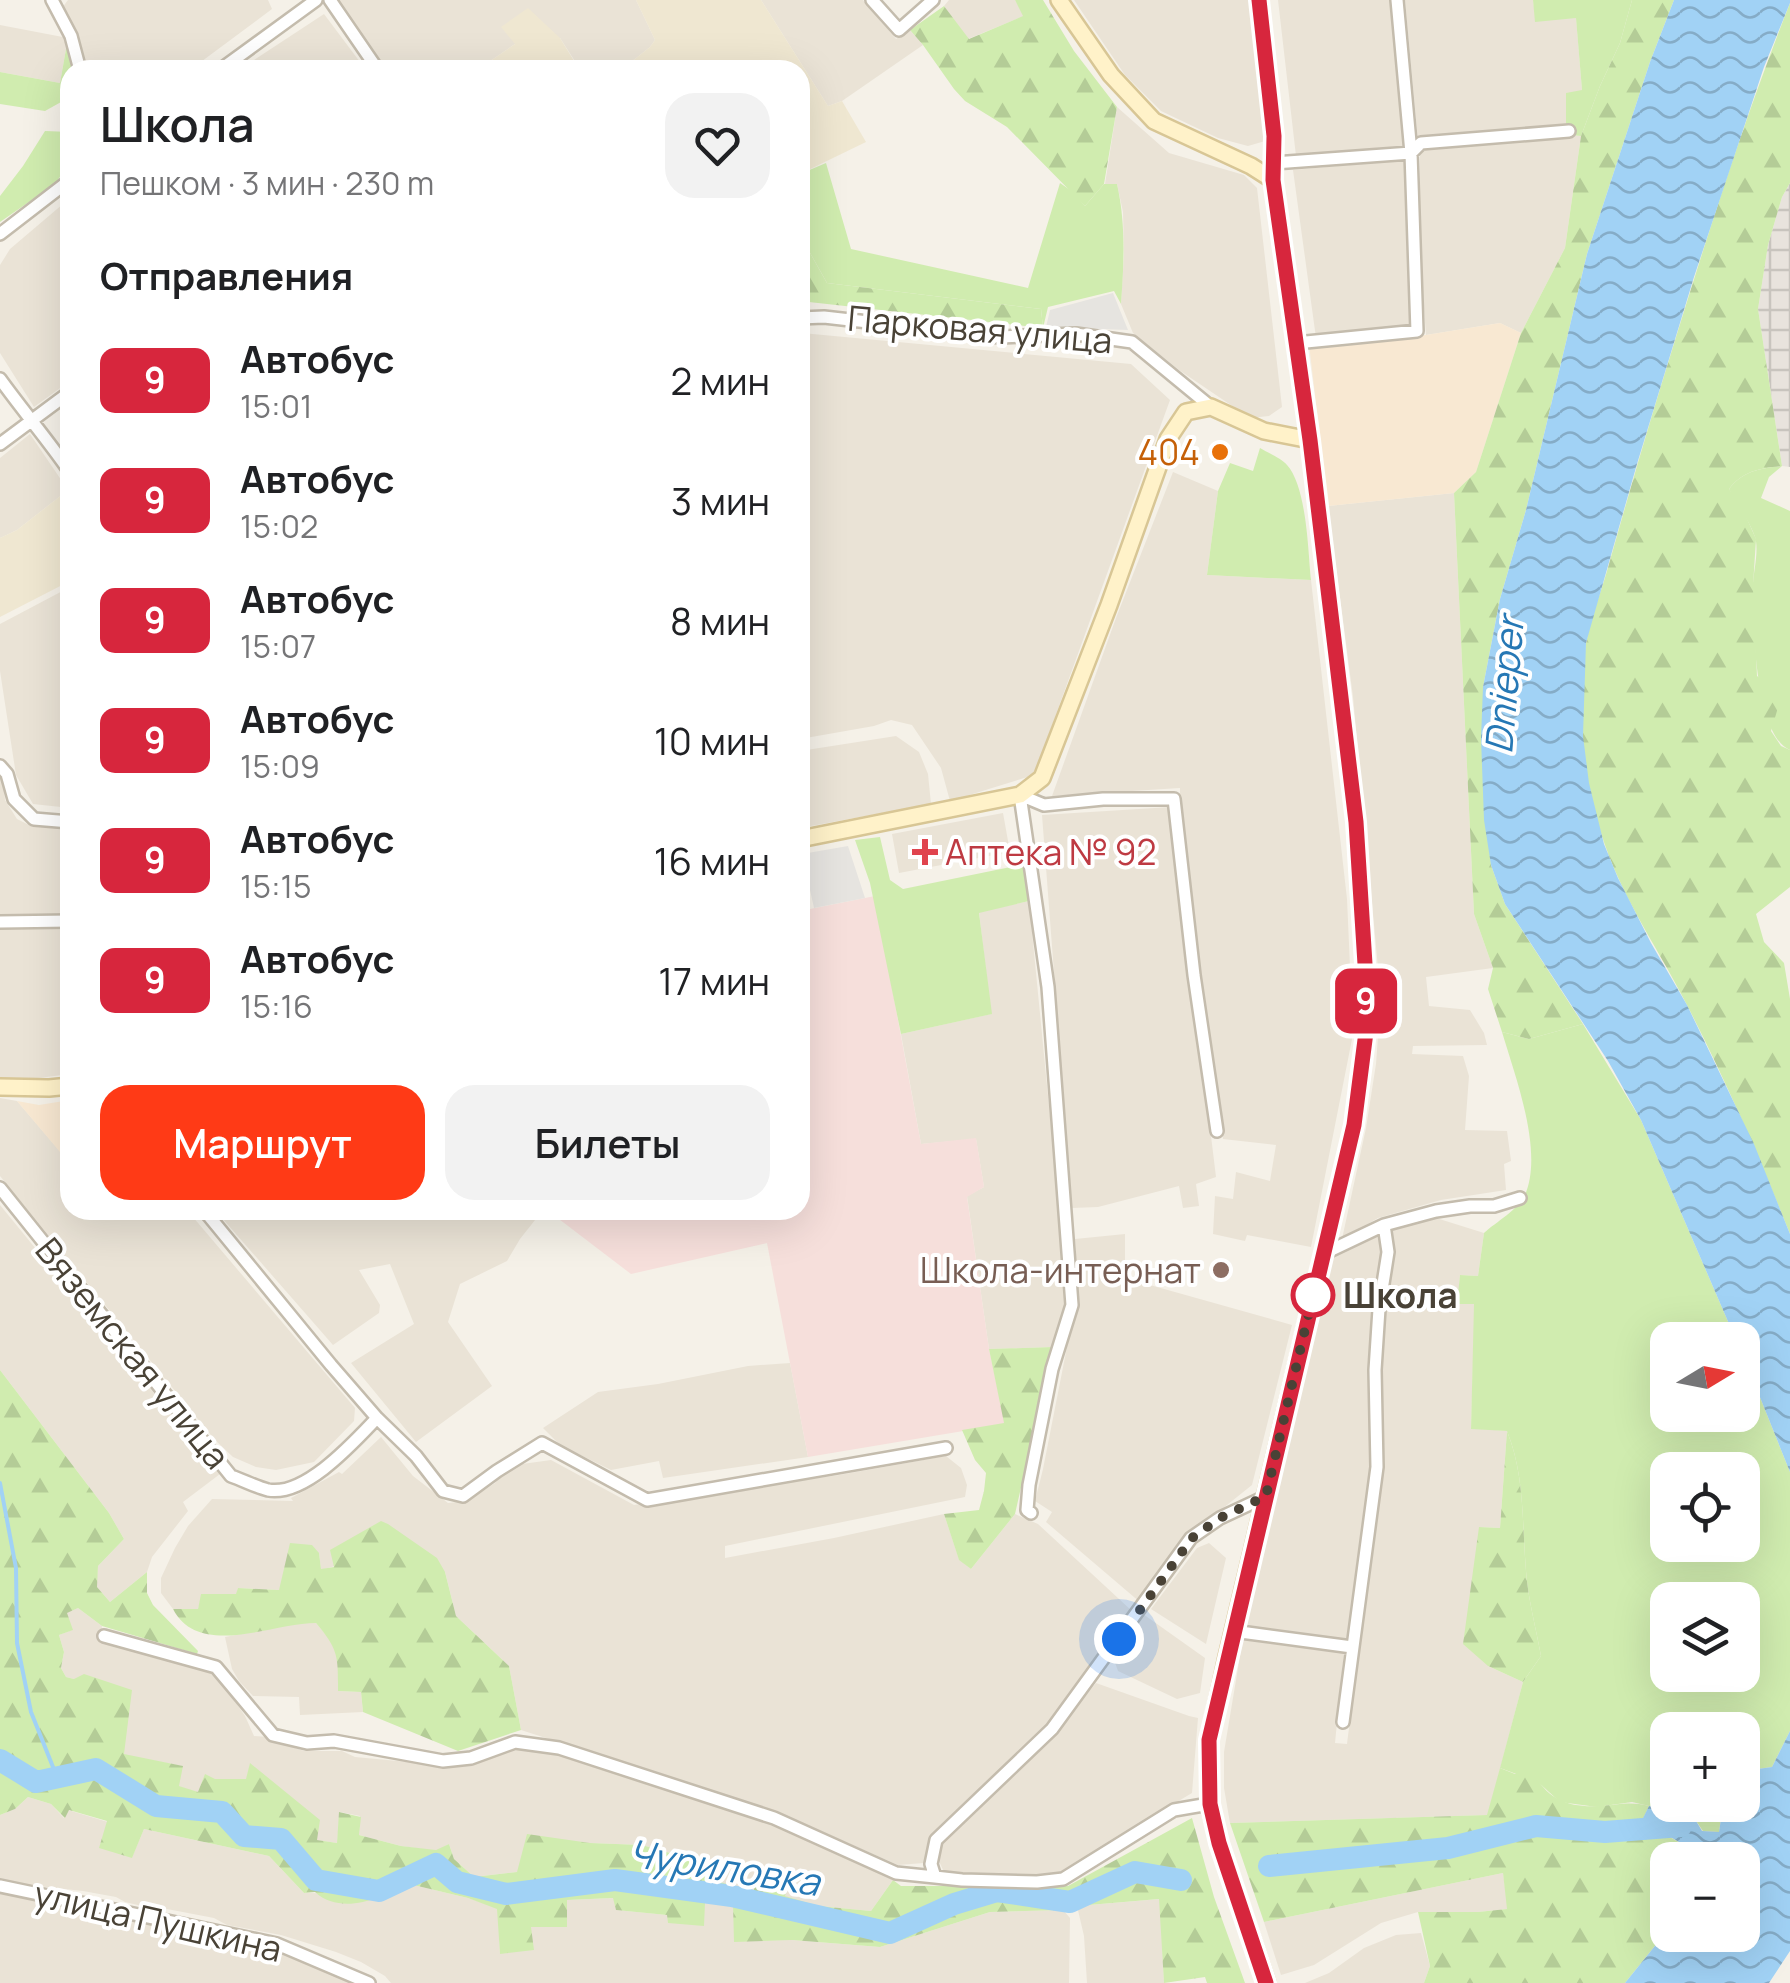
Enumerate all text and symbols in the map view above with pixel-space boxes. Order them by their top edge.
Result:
text: Школа [100,91,255,156]
button: heart [665,93,770,198]
text: Пешком · 3 мин · 230 m [100,161,434,205]
text: Отправления [100,249,353,301]
street label: Парковая улица [846,294,1114,364]
text: Автобус [240,332,394,384]
text: 2 мин [670,354,770,406]
text: 9 [144,356,166,404]
text: 15:01 [240,384,313,428]
place label: 404 [1137,428,1200,476]
marker: 404 [1209,441,1231,463]
text: Автобус [240,452,394,504]
text: 3 мин [671,474,770,526]
text: 9 [144,476,166,524]
text: 15:02 [240,504,318,548]
text: Автобус [240,572,394,624]
text: 8 мин [670,594,770,646]
text: 9 [144,596,166,644]
water label: Dnieper [1471,610,1535,756]
text: 15:07 [240,624,316,668]
text: Автобус [240,692,394,744]
text: 10 мин [654,714,770,766]
text: 9 [144,716,166,764]
text: 15:09 [240,744,320,788]
text: Автобус [240,812,394,864]
place label: Аптека № 92 [945,828,1156,876]
text: 16 мин [654,834,770,886]
text: 9 [144,836,166,884]
marker: Аптека № 92 [914,841,936,863]
text: 15:15 [240,864,312,908]
text: Автобус [240,932,394,984]
text: 17 мин [658,954,770,1006]
text: 9 [144,956,166,1004]
line badge: 9 [1334,968,1398,1034]
text: 9 [1355,977,1377,1025]
text: 15:16 [240,984,313,1028]
button: Маршрут [100,1085,425,1200]
button: Билеты [445,1085,770,1200]
street label: Вяземская улица [25,1228,241,1478]
place label: Школа-интернат [920,1246,1201,1294]
marker: Школа-интернат [1210,1259,1232,1281]
place label: Школа [1343,1271,1458,1319]
marker: Школа [1292,1274,1334,1316]
north arrow [1650,1322,1760,1432]
map controls [1650,1322,1760,1952]
button: locate [1650,1452,1760,1562]
button: layers [1650,1582,1760,1692]
your location [1094,1614,1144,1664]
button: + [1650,1712,1760,1822]
water label: Чуриловка [624,1825,825,1907]
button: − [1650,1842,1760,1952]
street label: улица Пушкина [30,1869,286,1973]

